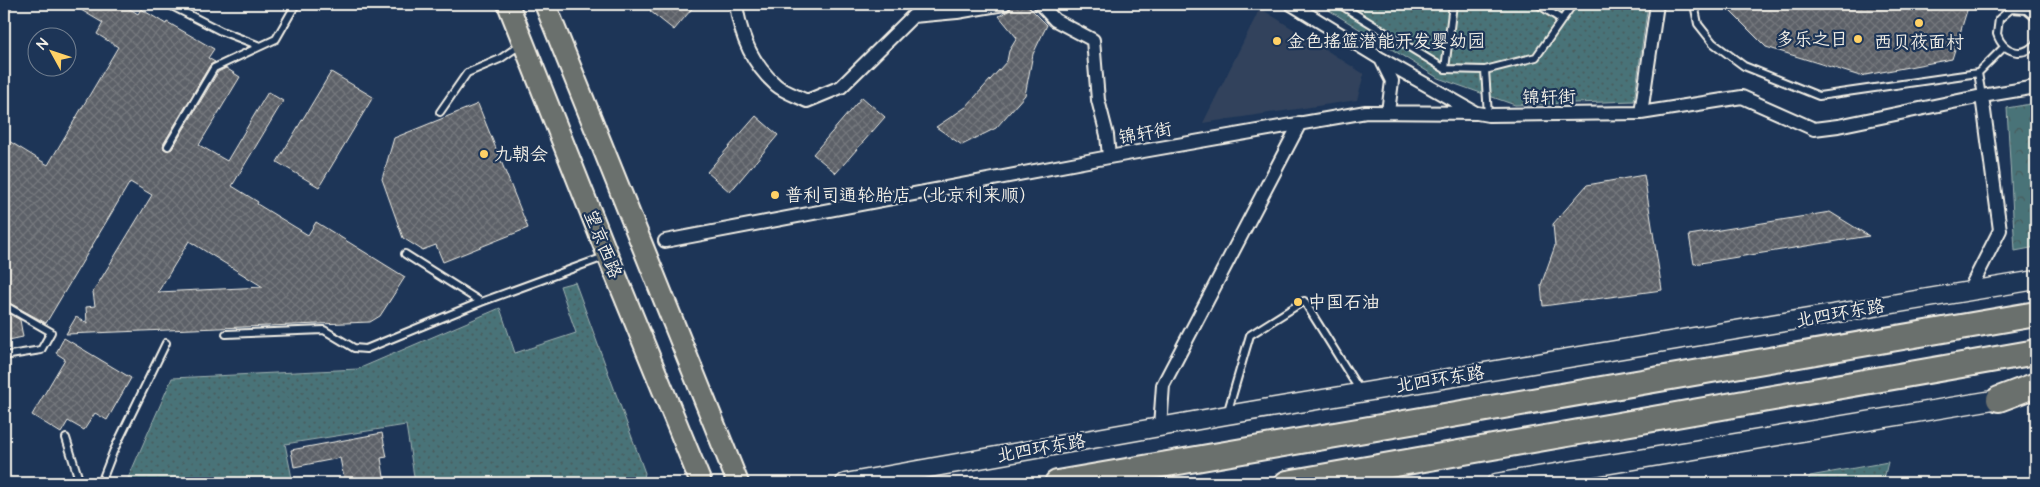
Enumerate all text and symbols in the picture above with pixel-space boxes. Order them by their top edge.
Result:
marker: 西贝莜面村 [1913,17,1925,29]
place label: 多乐之日 [1776,27,1848,52]
north arrow [28,28,78,78]
place label: 金色摇篮潜能开发婴幼园 [1287,29,1485,54]
place label: 西贝莜面村 [1874,30,1964,55]
marker: 多乐之日 [1852,33,1864,45]
text: N [32,34,53,54]
marker: 金色摇篮潜能开发婴幼园 [1271,35,1283,47]
street label: 锦轩街 [1522,85,1576,110]
street label: 锦轩街 [1116,116,1174,150]
place label: 九朝会 [494,142,548,167]
marker: 九朝会 [478,148,490,160]
place label: 普利司通轮胎店（北京利来顺） [785,183,1037,208]
marker: 普利司通轮胎店（北京利来顺） [769,189,781,201]
street label: 望京西路 [577,206,628,282]
place label: 中国石油 [1308,290,1380,315]
street label: 北四环东路 [1794,293,1887,334]
marker: 中国石油 [1292,296,1304,308]
street label: 北四环东路 [1394,360,1486,399]
street label: 北四环东路 [995,428,1088,469]

